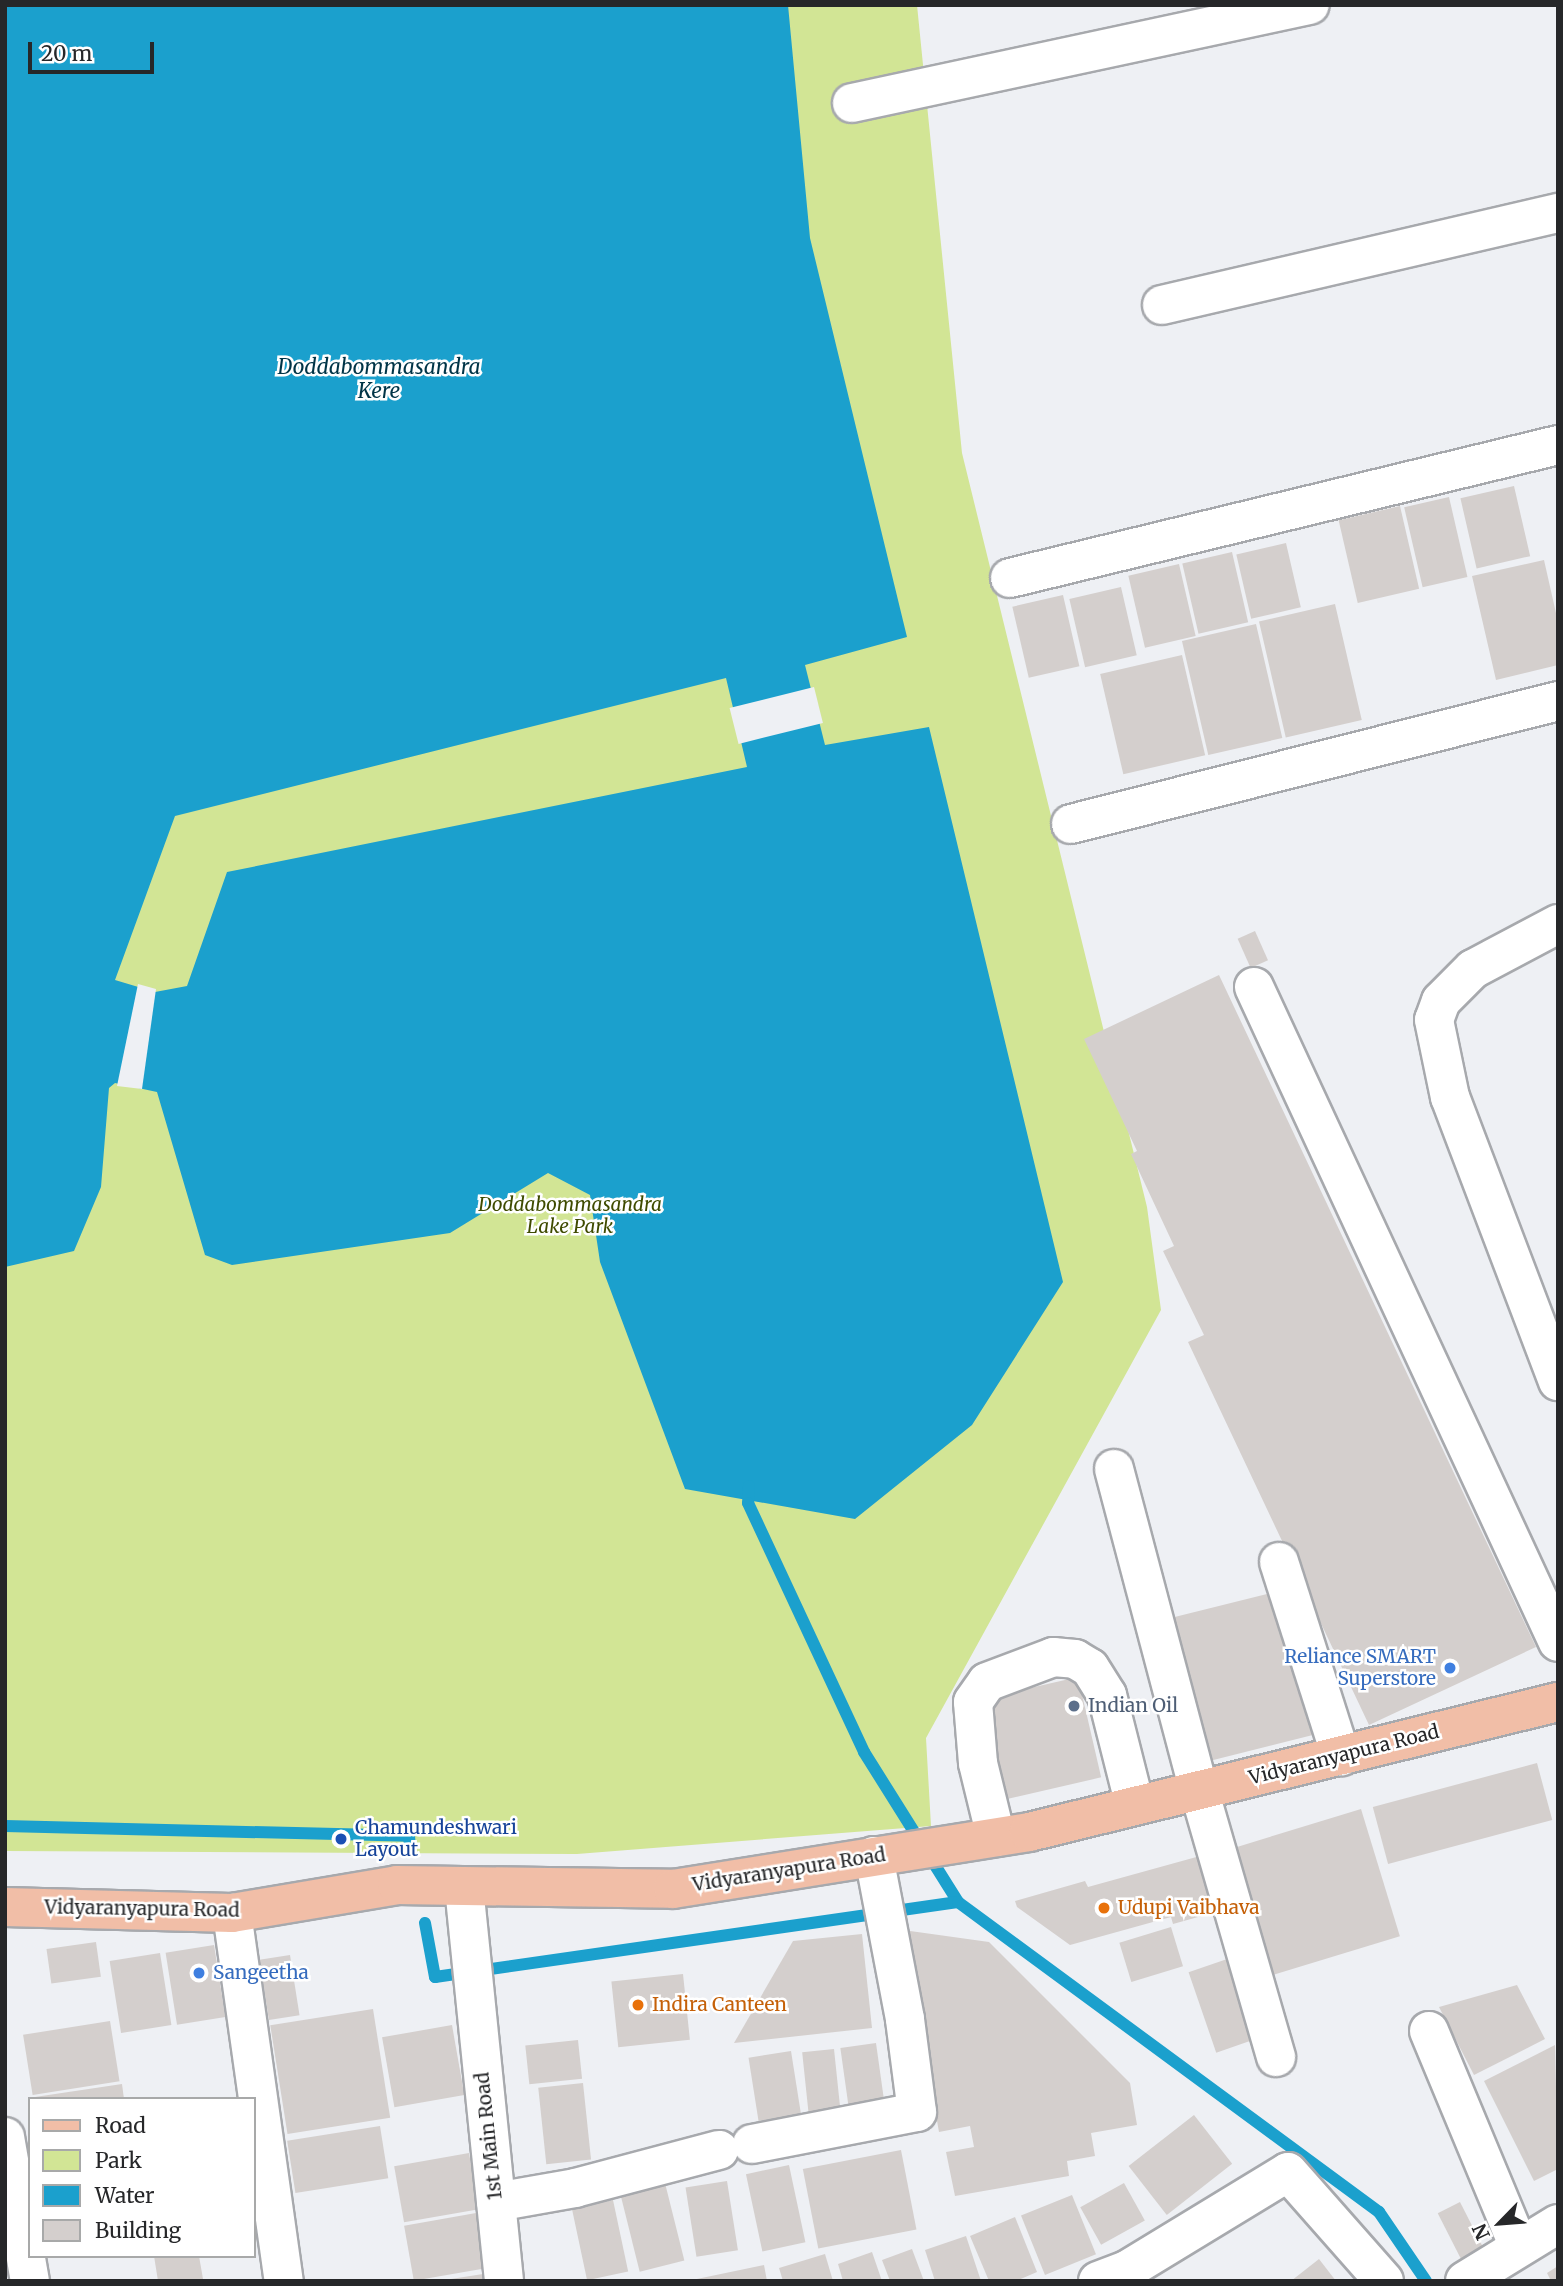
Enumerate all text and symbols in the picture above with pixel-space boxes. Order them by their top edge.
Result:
scale bar [32,28,158,72]
text: 20 m [41,40,92,67]
water label: Doddabommasandra Kere [278,354,480,404]
park label: Doddabommasandra Lake Park [478,1194,662,1238]
place label: Reliance SMART Superstore [1284,1646,1436,1690]
marker: Reliance SMART Superstore [1442,1660,1458,1676]
place label: Indian Oil [1088,1695,1178,1717]
marker: Indian Oil [1066,1698,1082,1714]
street label: Vidyaranyapura Road [1247,1720,1441,1790]
place label: Chamundeshwari Layout [355,1817,517,1861]
marker: Chamundeshwari Layout [333,1831,349,1847]
street label: Vidyaranyapura Road [691,1843,887,1897]
street label: Vidyaranyapura Road [44,1896,240,1922]
place label: Udupi Vaibhava [1118,1897,1260,1919]
marker: Udupi Vaibhava [1096,1900,1112,1916]
place label: Sangeetha [213,1962,309,1984]
marker: Sangeetha [191,1965,207,1981]
place label: Indira Canteen [652,1994,787,2016]
marker: Indira Canteen [630,1997,646,2013]
street label: 1st Main Road [471,2071,507,2201]
legend [28,2097,256,2258]
text: Road [95,2112,146,2139]
text: Park [95,2147,142,2174]
text: Water [95,2182,154,2209]
north arrow [1465,2188,1535,2258]
text: Building [95,2217,181,2244]
text: N [1467,2220,1495,2244]

